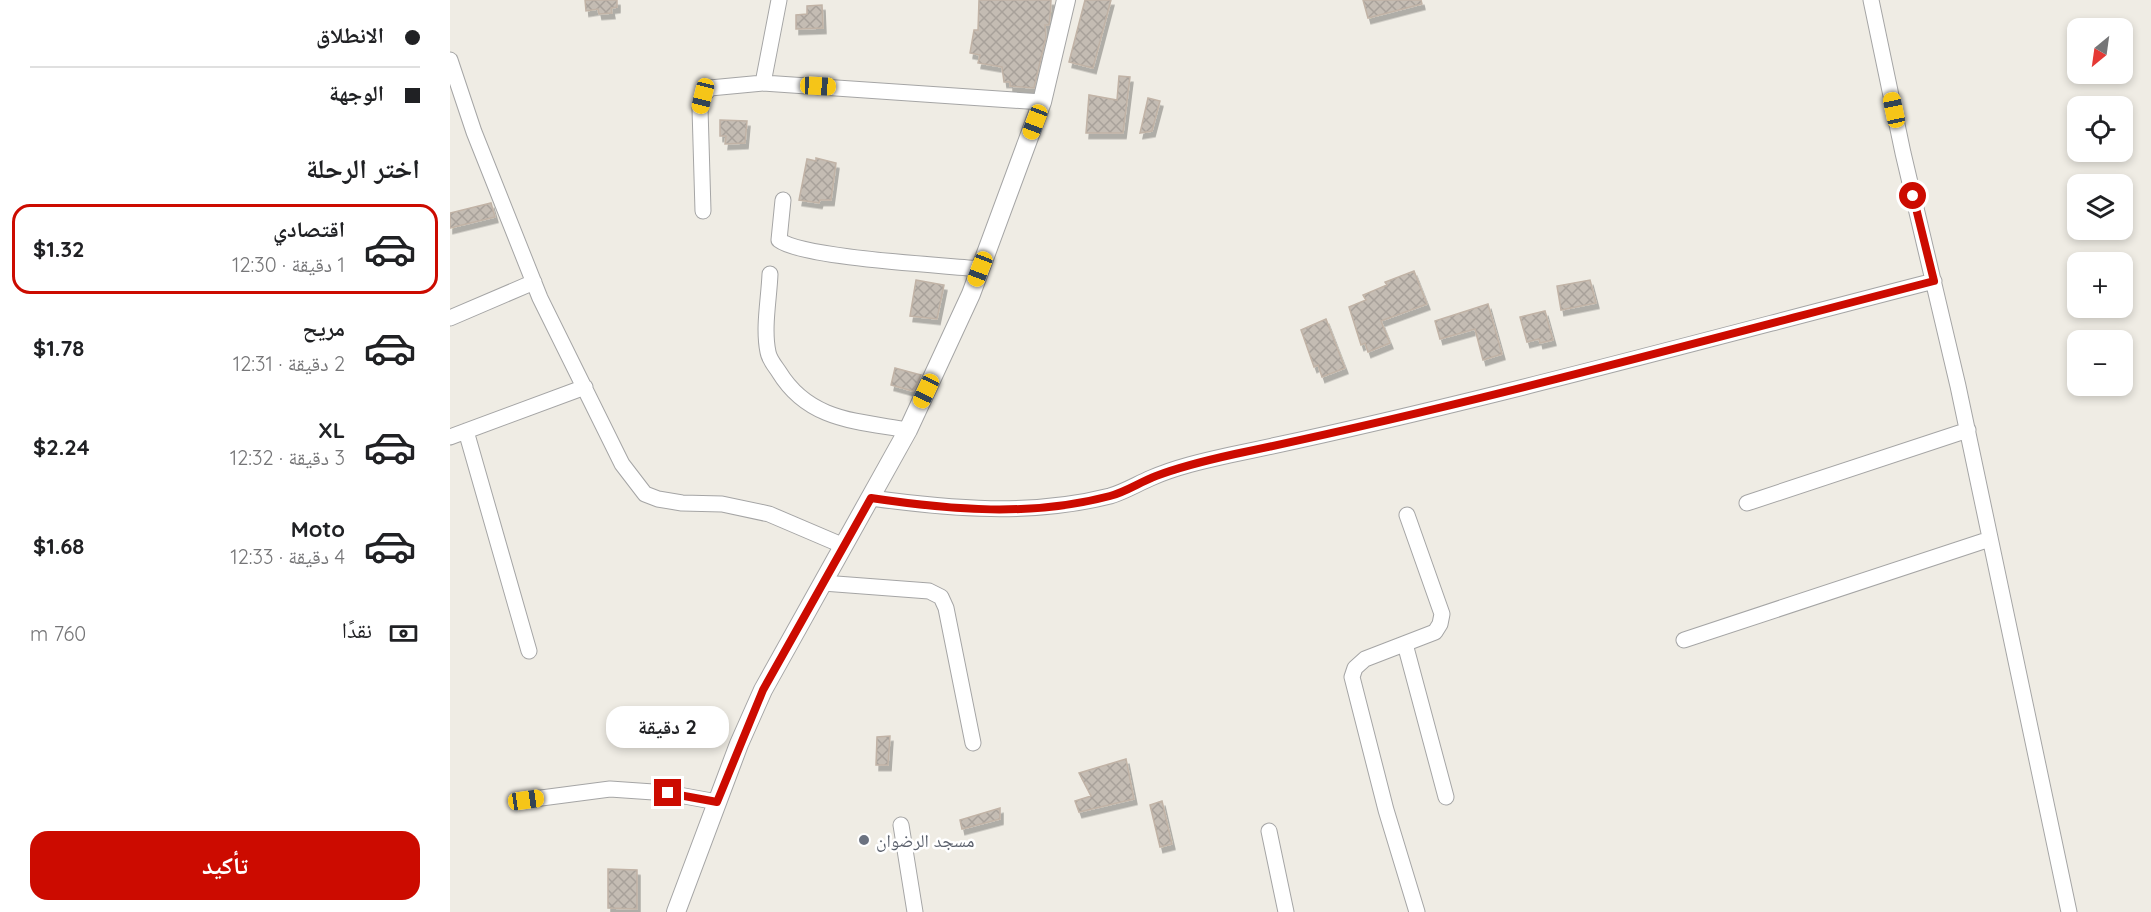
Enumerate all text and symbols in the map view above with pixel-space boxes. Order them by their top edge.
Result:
north arrow [2067,18,2133,84]
map controls [2067,18,2133,396]
text: الانطلاق [316,21,384,49]
car [690,76,716,116]
car [800,76,836,96]
text: الوجهة [329,79,384,107]
car [1881,91,1907,129]
button: locate [2067,96,2133,162]
car [1020,102,1050,142]
text: اختر الرحلة [306,151,420,185]
button: layers [2067,174,2133,240]
route start [1899,182,1926,209]
text: اقتصادي [273,215,345,243]
icon: car [363,222,417,276]
text: $1.32 [33,235,85,263]
car [965,249,995,289]
text: 1 دقيقة · 12:30 [232,252,345,277]
button: + [2067,252,2133,318]
text: مريح [302,314,345,342]
icon: car [363,321,417,375]
button: − [2067,330,2133,396]
text: $1.78 [33,334,84,362]
text: 2 دقيقة · 12:31 [233,351,345,376]
car [910,371,942,411]
text: XL [318,416,345,444]
icon: car [363,420,417,474]
text: $2.24 [33,433,90,461]
text: 3 دقيقة · 12:32 [230,445,345,470]
text: Moto [291,515,345,543]
icon: car [363,519,417,573]
text: $1.68 [33,532,84,560]
text: 4 دقيقة · 12:33 [230,544,345,569]
text: نقدًا [342,616,372,644]
icon: cash [387,617,420,650]
text: 760 m [30,621,86,646]
callout: 2 دقيقة [606,706,730,748]
text: 2 دقيقة [638,714,697,739]
route end [654,779,681,806]
car [507,789,545,811]
place label: مسجد الرضوان [876,829,974,852]
button: تأكيد [30,831,420,900]
marker: مسجد الرضوان [857,833,871,847]

